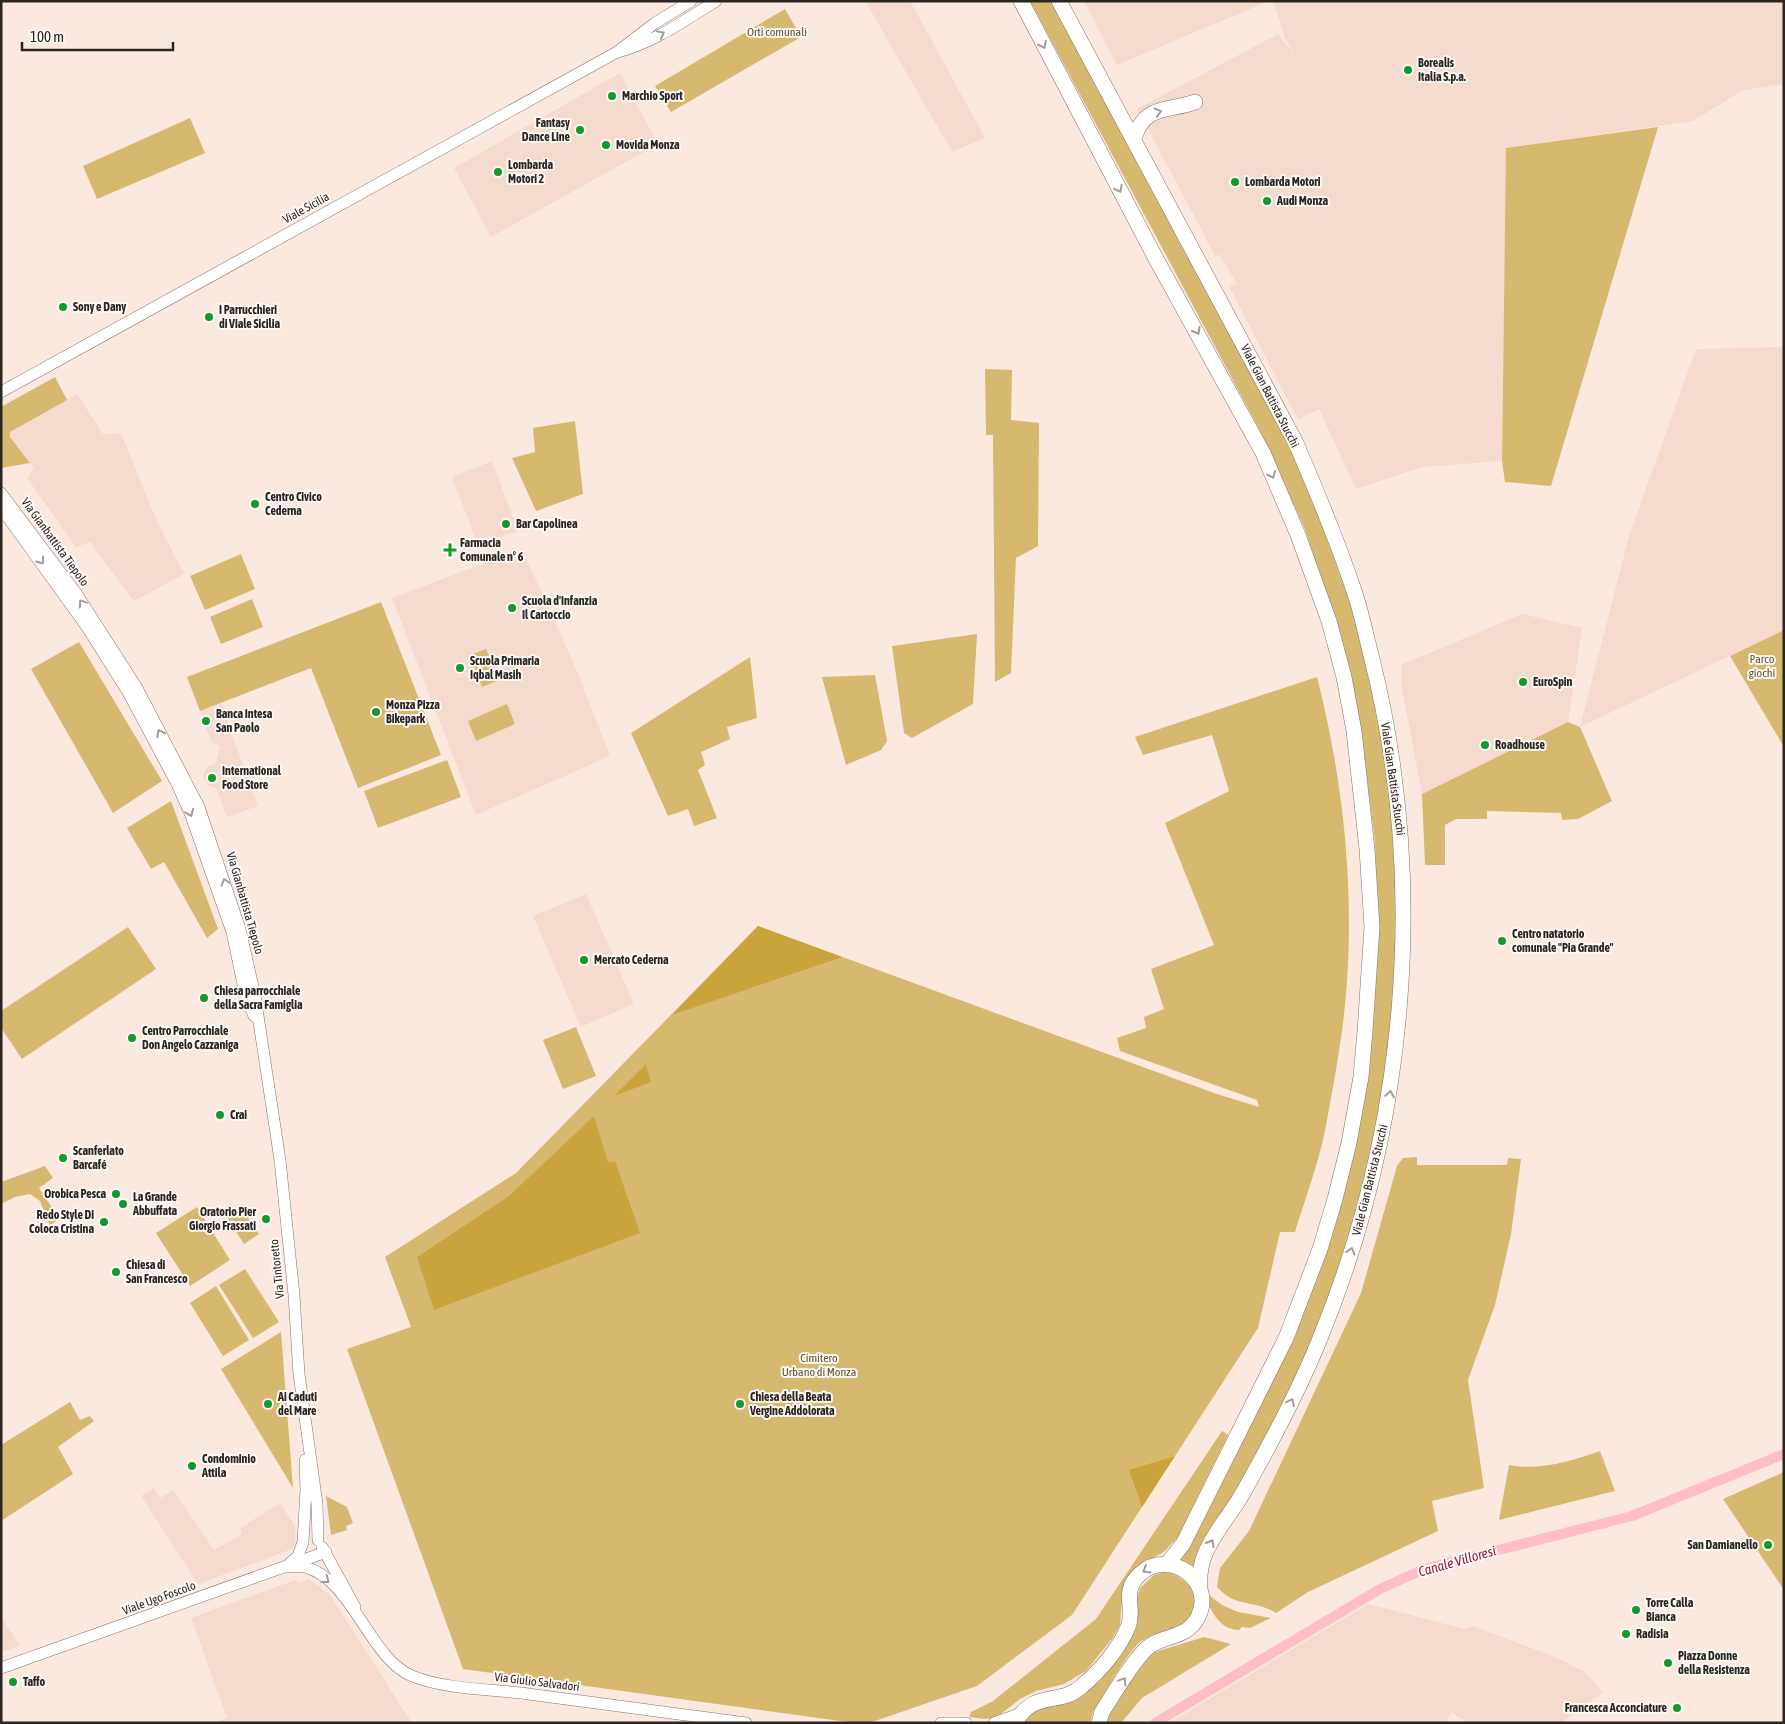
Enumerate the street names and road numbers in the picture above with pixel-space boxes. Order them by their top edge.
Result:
street label: Viale Sicilia [280,190,332,226]
street label: Viale Gian Battista Stucchi [1238,342,1302,450]
street label: Via Gianbattista Tiepolo [18,495,92,589]
street label: Viale Gian Battista Stucchi [1378,722,1408,836]
street label: Via Gianbattista Tiepolo [224,850,266,956]
street label: Viale Gian Battista Stucchi [1349,1123,1391,1237]
street label: Via Tintoretto [267,1238,287,1300]
street label: Viale Ugo Foscolo [120,1578,198,1618]
street label: Via Giulio Salvadori [494,1670,580,1694]

